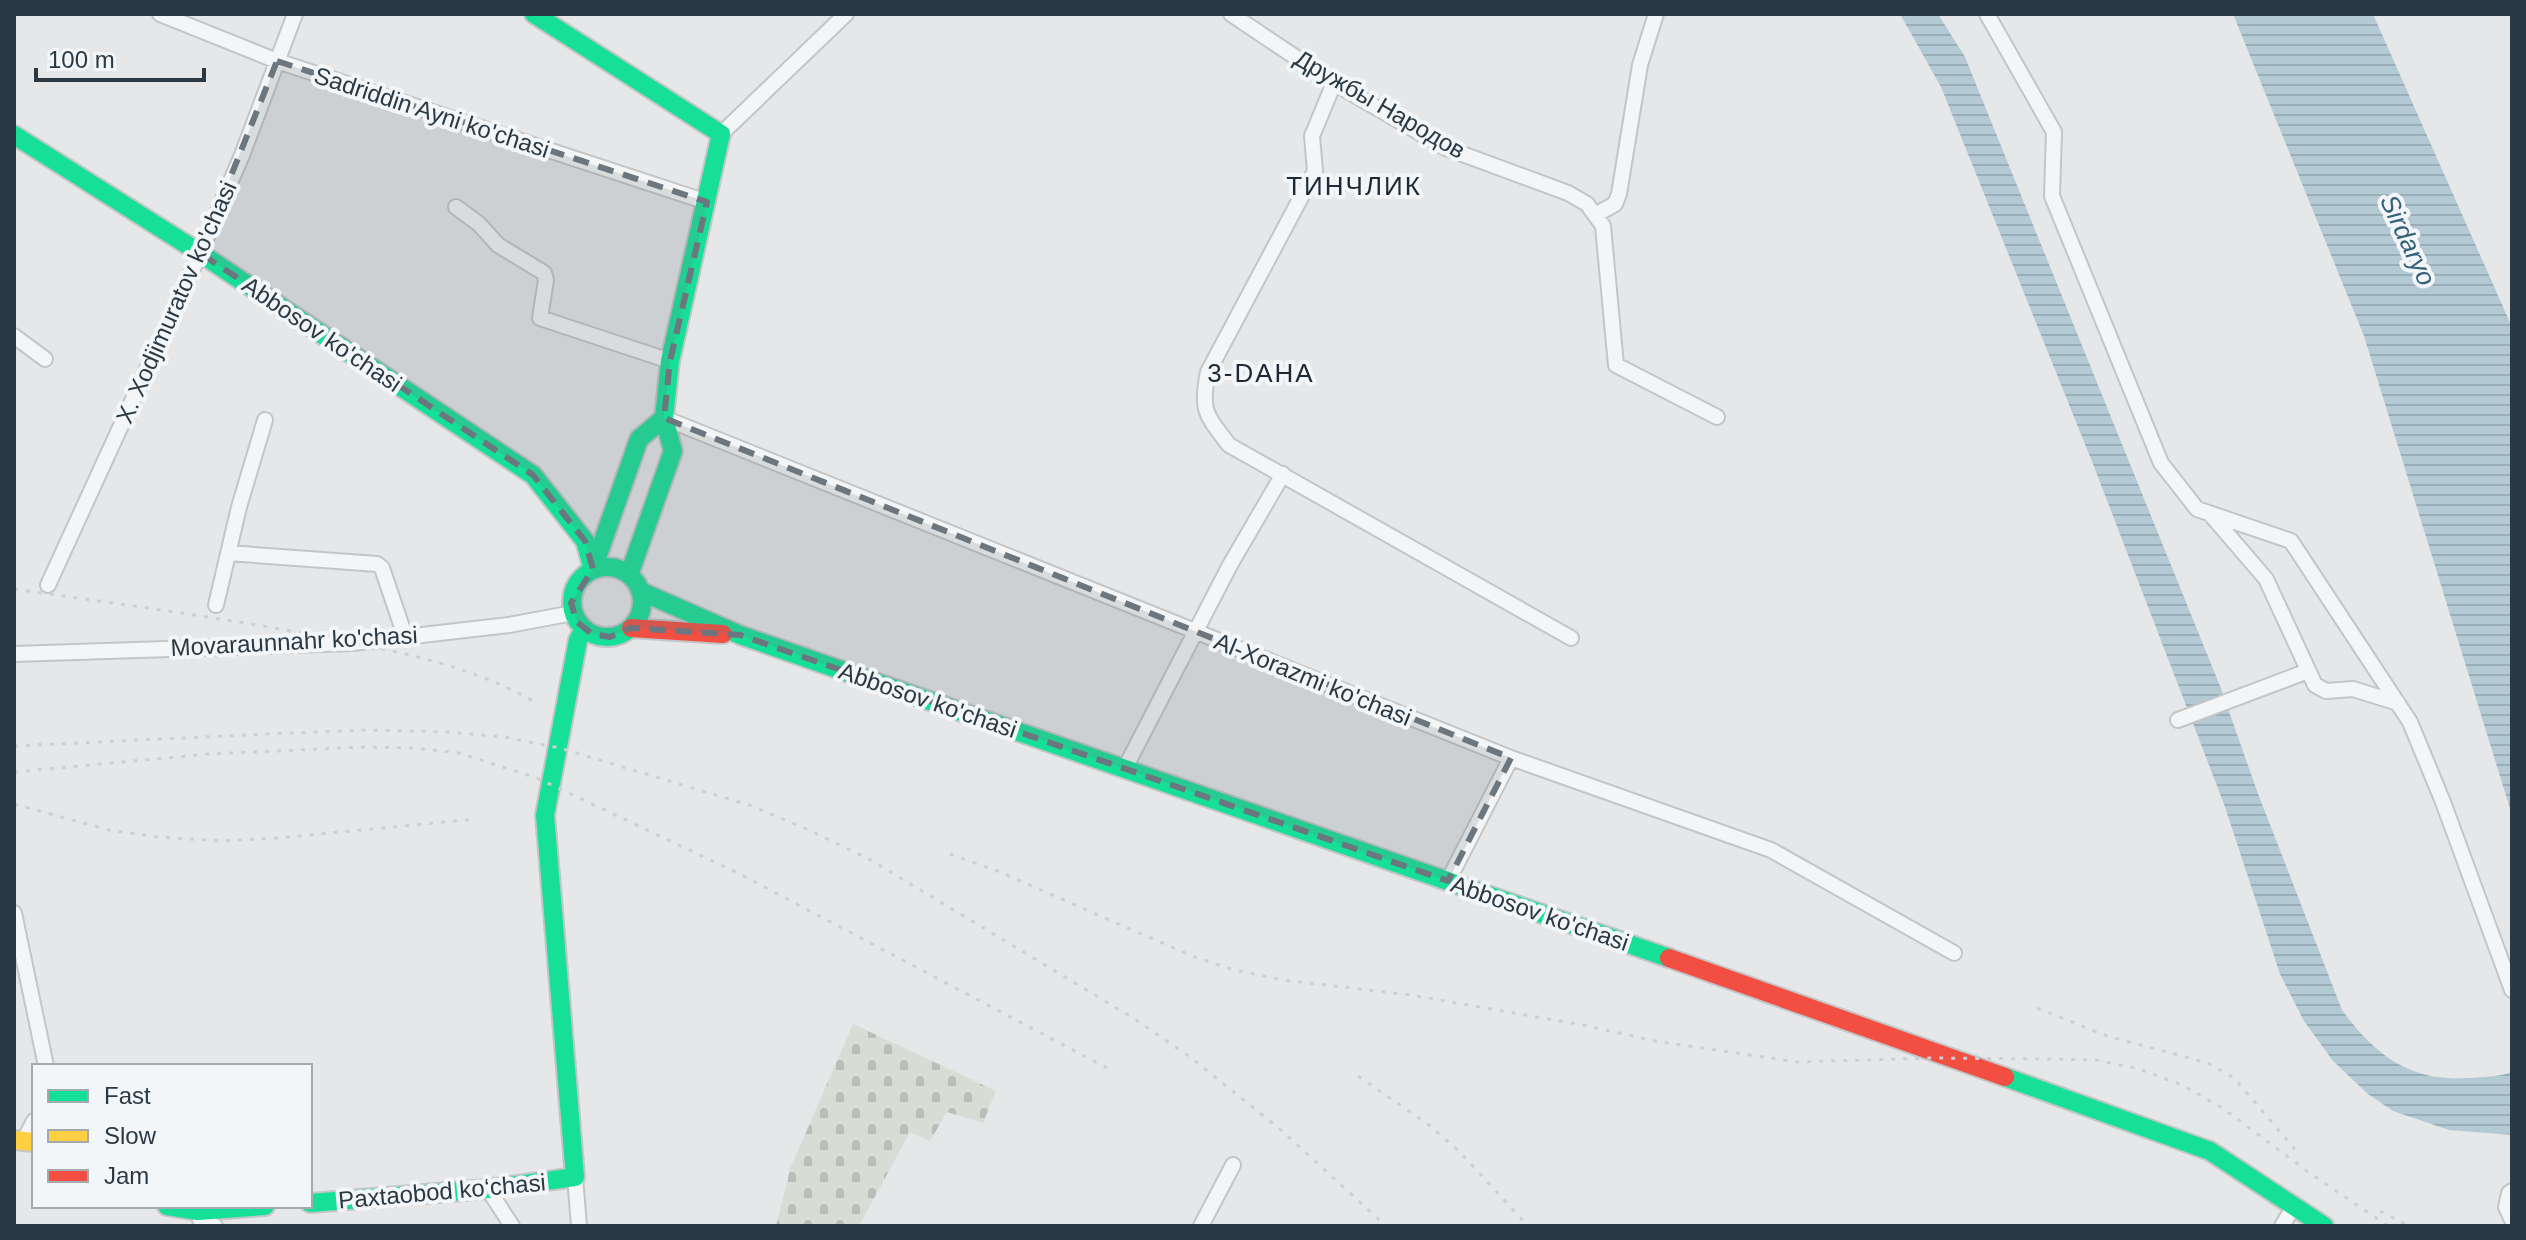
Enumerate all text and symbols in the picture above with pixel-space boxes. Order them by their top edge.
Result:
scale bar [36,32,204,82]
street label: Дружбы Народов [1290,44,1470,164]
text: 100 m [48,46,115,73]
street label: Sadriddin Ayni ko'chasi [311,61,553,163]
district label: ТИНЧЛИК [1286,171,1422,201]
street label: X. Xodjimuratov ko'chasi [110,177,242,427]
water label: Sirdaryo [2374,190,2442,290]
street label: Abbosov ko'chasi [237,271,407,397]
district label: 3-DAHA [1207,358,1315,388]
street label: Movaraunnahr ko'chasi [170,621,418,661]
street label: Al-Xorazmi ko'chasi [1211,627,1415,731]
street label: Abbosov ko'chasi [836,657,1020,743]
street label: Abbosov ko'chasi [1448,870,1632,956]
legend [32,1064,312,1208]
text: Fast [104,1082,151,1109]
text: Slow [104,1122,157,1149]
text: Jam [104,1162,149,1189]
street label: Paxtaobod ko‘chasi [337,1168,547,1214]

